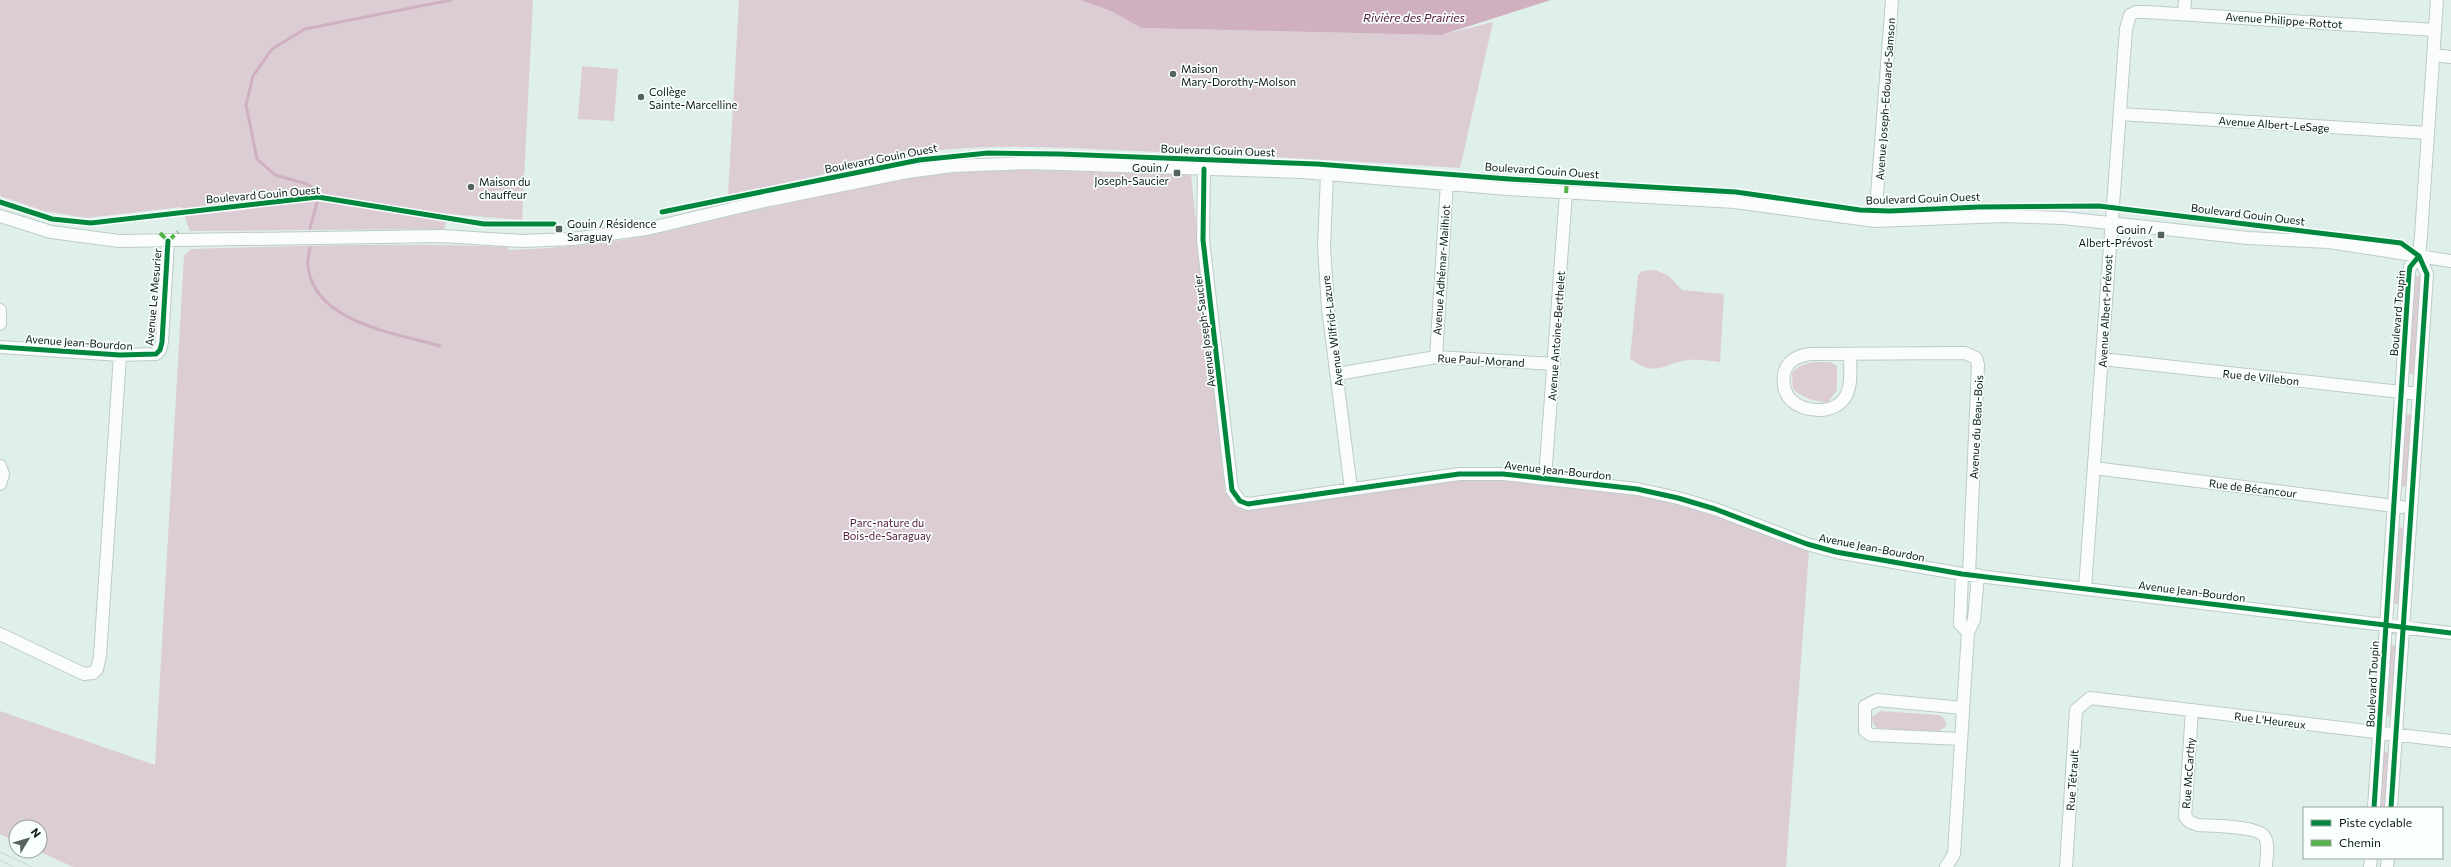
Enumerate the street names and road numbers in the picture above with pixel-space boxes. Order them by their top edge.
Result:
street label: Avenue Philippe-Rottot [2225,9,2343,31]
street label: Avenue Joseph-Edouard-Samson [1873,17,1898,181]
street label: Avenue Albert-LeSage [2218,114,2330,134]
street label: Boulevard Gouin Ouest [823,141,939,175]
street label: Boulevard Gouin Ouest [1160,142,1276,159]
street label: Boulevard Gouin Ouest [1484,160,1600,181]
street label: Boulevard Gouin Ouest [205,182,321,205]
street label: Boulevard Gouin Ouest [1865,189,1981,206]
street label: Boulevard Gouin Ouest [2190,201,2306,227]
street label: Avenue Adhémar-Mailhiot [1430,204,1452,336]
street label: Avenue Le Mesurier [142,247,164,346]
street label: Avenue Albert-Prévost [2096,254,2114,368]
street label: Boulevard Toupin [2387,269,2407,357]
street label: Avenue Antoine-Berthelet [1545,270,1567,401]
street label: Avenue Joseph-Saucier [1191,273,1218,388]
street label: Avenue Wilfrid-Lazure [1319,275,1345,387]
street label: Avenue Jean-Bourdon [25,332,133,353]
street label: Rue Paul-Morand [1437,351,1525,369]
street label: Rue de Villebon [2222,367,2300,387]
street label: Avenue du Beau-Bois [1967,375,1985,479]
street label: Avenue Jean-Bourdon [1504,458,1612,483]
street label: Rue de Bécancour [2208,476,2298,500]
street label: Avenue Jean-Bourdon [1818,530,1926,565]
street label: Avenue Jean-Bourdon [2138,578,2246,605]
street label: Boulevard Toupin [2363,640,2381,728]
street label: Rue L'Heureux [2233,709,2307,731]
street label: Rue McCarthy [2179,737,2197,809]
street label: Rue Tétrault [2063,748,2081,811]

